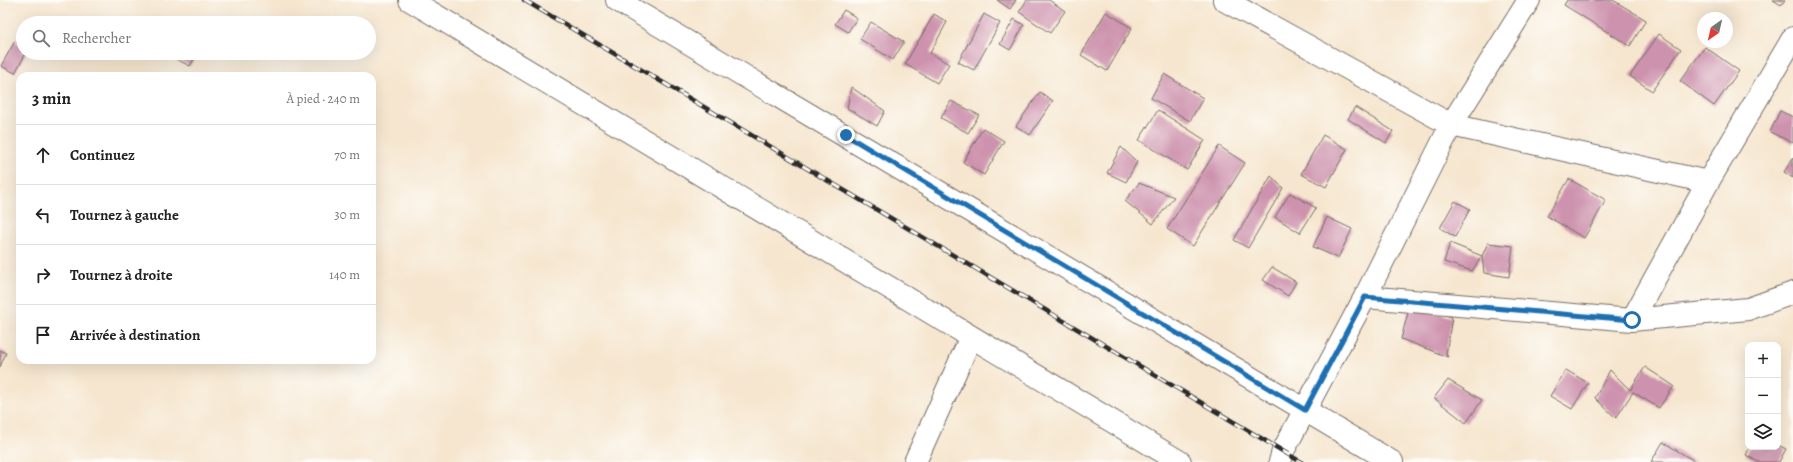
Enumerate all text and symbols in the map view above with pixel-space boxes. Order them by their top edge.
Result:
north arrow [1697,12,1733,48]
search box [16,16,376,60]
icon: search [30,27,52,49]
text: Rechercher [62,28,131,48]
text: 3 min [32,87,71,110]
text: À pied · 240 m [286,90,360,107]
route end [837,126,855,144]
icon: ahead [32,144,54,166]
text: Continuez [70,145,135,165]
text: 70 m [334,146,360,163]
icon: left [32,204,54,226]
text: Tournez à gauche [70,205,179,225]
text: 30 m [334,206,360,223]
icon: right [32,264,54,286]
text: Tournez à droite [70,265,173,285]
text: 140 m [329,266,360,283]
route start [1623,311,1641,329]
icon: arrive [32,324,54,346]
text: Arrivée à destination [70,325,201,345]
map controls [1745,342,1781,450]
button: + [1745,342,1781,378]
button: − [1745,378,1781,414]
button: layers [1745,414,1781,450]

